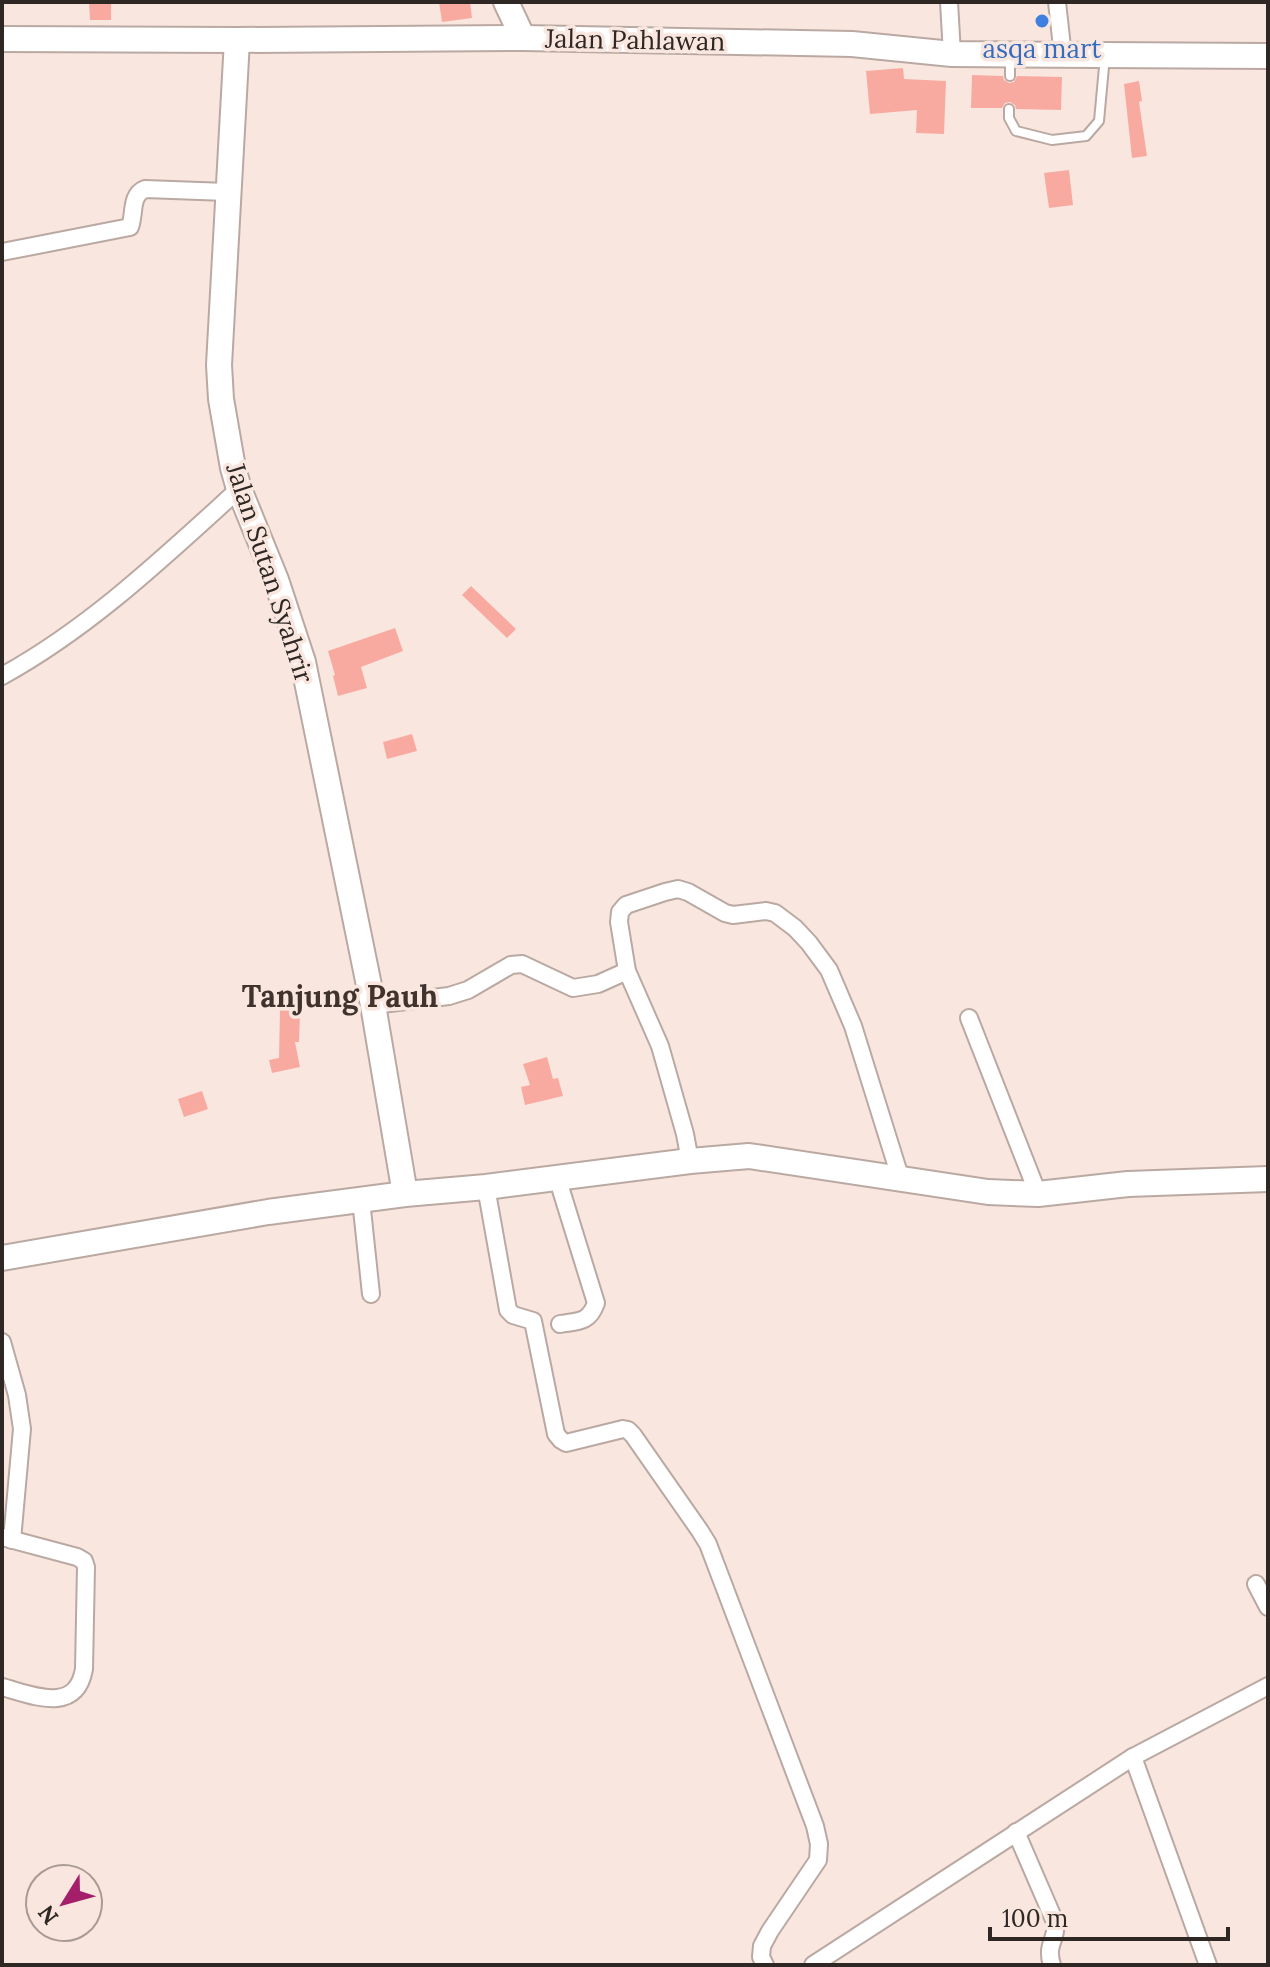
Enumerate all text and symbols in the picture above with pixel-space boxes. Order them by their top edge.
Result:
marker: asqa mart [1033,12,1051,30]
street label: Jalan Pahlawan [544,21,725,58]
place label: asqa mart [983,32,1101,65]
street label: Jalan Sutan Syahrir [219,458,322,688]
district label: Tanjung Pauh [242,977,439,1016]
north arrow [24,1863,104,1943]
scale bar [990,1891,1228,1941]
text: N [32,1900,64,1930]
text: 100 m [1002,1903,1068,1934]

